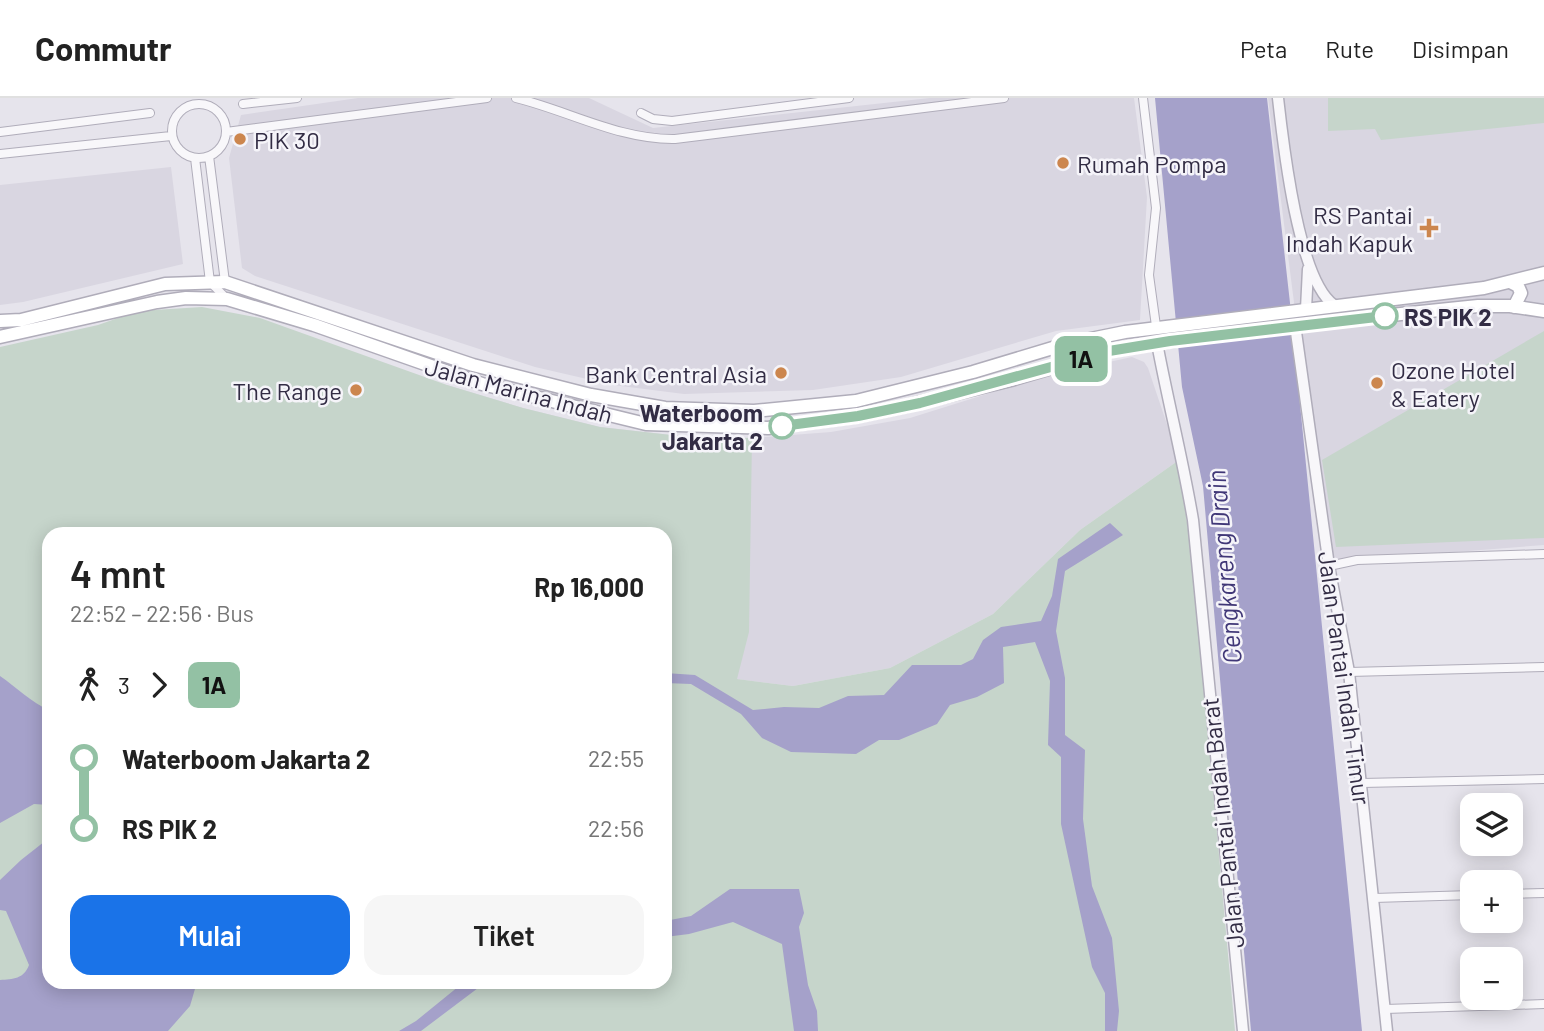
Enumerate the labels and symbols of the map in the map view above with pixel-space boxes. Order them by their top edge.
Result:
place label: PIK 30 [254,125,320,154]
marker: PIK 30 [232,131,248,147]
place label: Rumah Pompa [1077,149,1227,178]
marker: Rumah Pompa [1055,155,1071,171]
place label: RS Pantai Indah Kapuk [1286,200,1413,257]
marker: RS Pantai Indah Kapuk [1419,218,1439,238]
place label: RS PIK 2 [1404,302,1492,331]
marker: RS PIK 2 [1372,303,1398,329]
line badge: 1A [1050,336,1112,382]
street label: Jalan Marina Indah [422,351,616,429]
place label: Ozone Hotel & Eatery [1391,355,1515,412]
place label: Bank Central Asia [585,359,767,388]
marker: Bank Central Asia [773,365,789,381]
marker: Ozone Hotel & Eatery [1369,375,1385,391]
place label: The Range [232,376,342,405]
marker: The Range [348,382,364,398]
place label: Waterboom Jakarta 2 [639,398,763,455]
marker: Waterboom Jakarta 2 [769,413,795,439]
water label: Cengkareng Drain [1199,469,1247,665]
street label: Jalan Pantai Indah Timur [1313,549,1377,807]
street label: Jalan Pantai Indah Barat [1194,696,1250,950]

